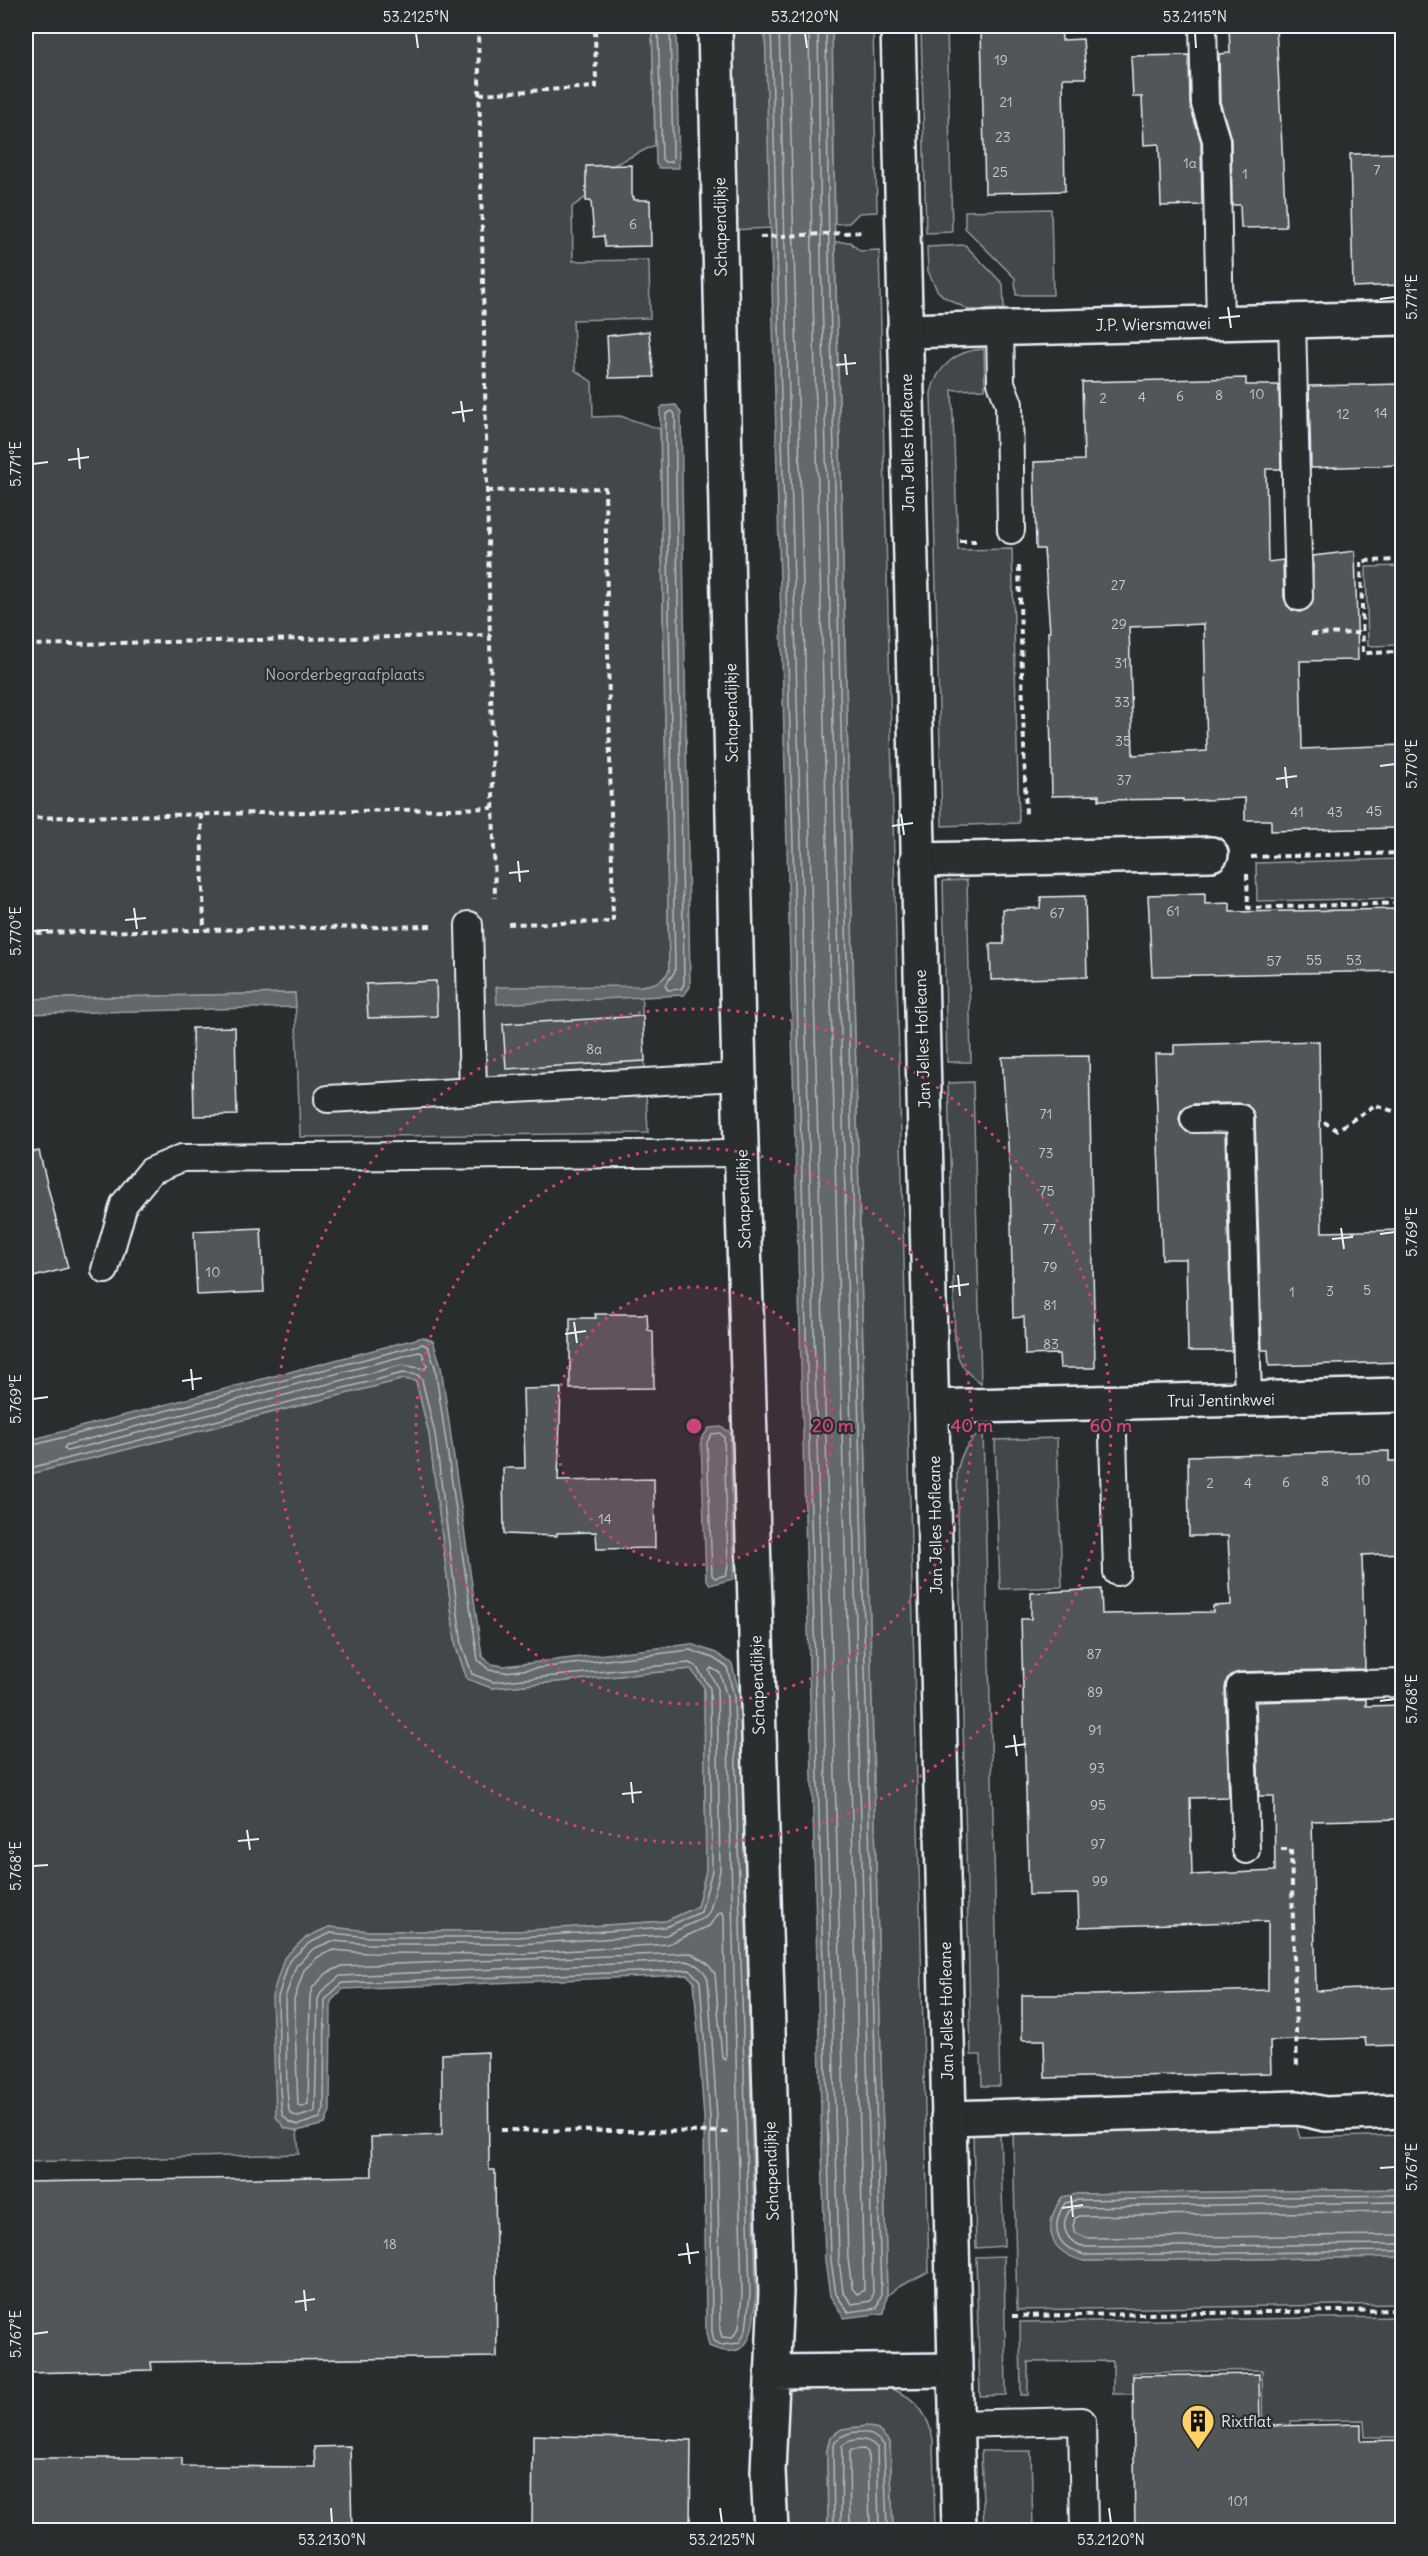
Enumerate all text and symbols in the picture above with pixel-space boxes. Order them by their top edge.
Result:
text: 53.2125°N [383,7,449,26]
text: 53.2120°N [771,7,839,26]
text: 53.2115°N [1163,7,1227,26]
house number: 19 [994,51,1008,69]
house number: 21 [999,93,1013,111]
house number: 23 [995,128,1011,146]
house number: 1a [1183,154,1197,172]
house number: 7 [1374,161,1381,179]
house number: 25 [992,163,1008,181]
house number: 1 [1242,165,1248,183]
street label: Schapendijkje [709,177,731,277]
house number: 6 [629,215,637,233]
text: 5.771°E [1402,274,1421,320]
street label: J.P. Wiersmawei [1095,313,1211,335]
street label: Jan Jelles Hofleane [896,373,918,513]
house number: 10 [1250,385,1264,403]
house number: 8 [1215,386,1223,404]
house number: 6 [1176,387,1184,405]
house number: 4 [1138,388,1146,406]
house number: 2 [1099,389,1107,407]
house number: 14 [1374,404,1388,422]
house number: 12 [1336,405,1350,423]
text: 5.771°E [6,441,25,487]
house number: 27 [1111,576,1125,594]
house number: 29 [1111,615,1127,633]
house number: 31 [1114,654,1128,672]
street label: Schapendijkje [720,663,742,763]
park label: Noorderbegraafplaats [265,664,425,684]
house number: 33 [1114,693,1130,711]
house number: 35 [1115,732,1131,750]
text: 5.770°E [1402,739,1421,789]
house number: 37 [1117,771,1132,789]
house number: 45 [1366,802,1382,820]
house number: 41 [1290,803,1304,821]
house number: 43 [1327,803,1343,821]
house number: 61 [1166,902,1180,920]
house number: 67 [1050,904,1065,922]
text: 5.770°E [6,906,25,956]
house number: 55 [1306,951,1322,969]
house number: 53 [1346,951,1362,969]
house number: 57 [1267,952,1282,970]
street label: Jan Jelles Hofleane [910,969,934,1109]
house number: 8a [586,1040,602,1058]
house number: 71 [1040,1105,1052,1123]
house number: 73 [1039,1144,1053,1162]
street label: Schapendijkje [731,1149,755,1249]
house number: 75 [1040,1182,1054,1200]
text: 5.769°E [1402,1207,1421,1257]
house number: 77 [1042,1220,1056,1238]
house number: 79 [1043,1258,1057,1276]
house number: 10 [206,1263,220,1281]
house number: 5 [1363,1281,1371,1299]
house number: 3 [1326,1282,1334,1300]
house number: 1 [1289,1283,1295,1301]
house number: 81 [1043,1296,1057,1314]
house number: 83 [1043,1335,1059,1353]
text: 5.769°E [6,1374,25,1424]
street label: Trui Jentinkwei [1167,1389,1275,1411]
text: 20 m [812,1414,854,1437]
text: 40 m [951,1414,993,1437]
text: 60 m [1090,1414,1132,1437]
centre of rings [684,1416,704,1436]
street label: Jan Jelles Hofleane [924,1455,946,1595]
house number: 10 [1356,1471,1370,1489]
house number: 8 [1321,1472,1329,1490]
house number: 6 [1282,1473,1290,1491]
house number: 2 [1206,1474,1214,1492]
house number: 4 [1244,1474,1252,1492]
house number: 14 [598,1510,612,1528]
street label: Schapendijkje [745,1635,769,1735]
house number: 87 [1087,1645,1102,1663]
text: 5.768°E [1402,1674,1421,1724]
house number: 89 [1087,1683,1103,1701]
house number: 91 [1088,1721,1102,1739]
house number: 93 [1089,1759,1105,1777]
house number: 95 [1090,1796,1106,1814]
house number: 97 [1091,1835,1106,1853]
text: 5.768°E [6,1841,25,1891]
house number: 99 [1092,1872,1108,1890]
street label: Jan Jelles Hofleane [935,1941,957,2081]
street label: Schapendijkje [759,2121,783,2221]
text: 5.767°E [1402,2142,1421,2191]
house number: 18 [383,2235,397,2253]
text: 5.767°E [6,2309,25,2358]
building icon: Rixtflat [1180,2403,1216,2450]
place label: Rixtflat [1221,2411,1272,2431]
house number: 101 [1228,2492,1248,2510]
text: 53.2130°N [298,2530,366,2549]
text: 53.2125°N [689,2530,755,2549]
text: 53.2120°N [1077,2530,1145,2549]

